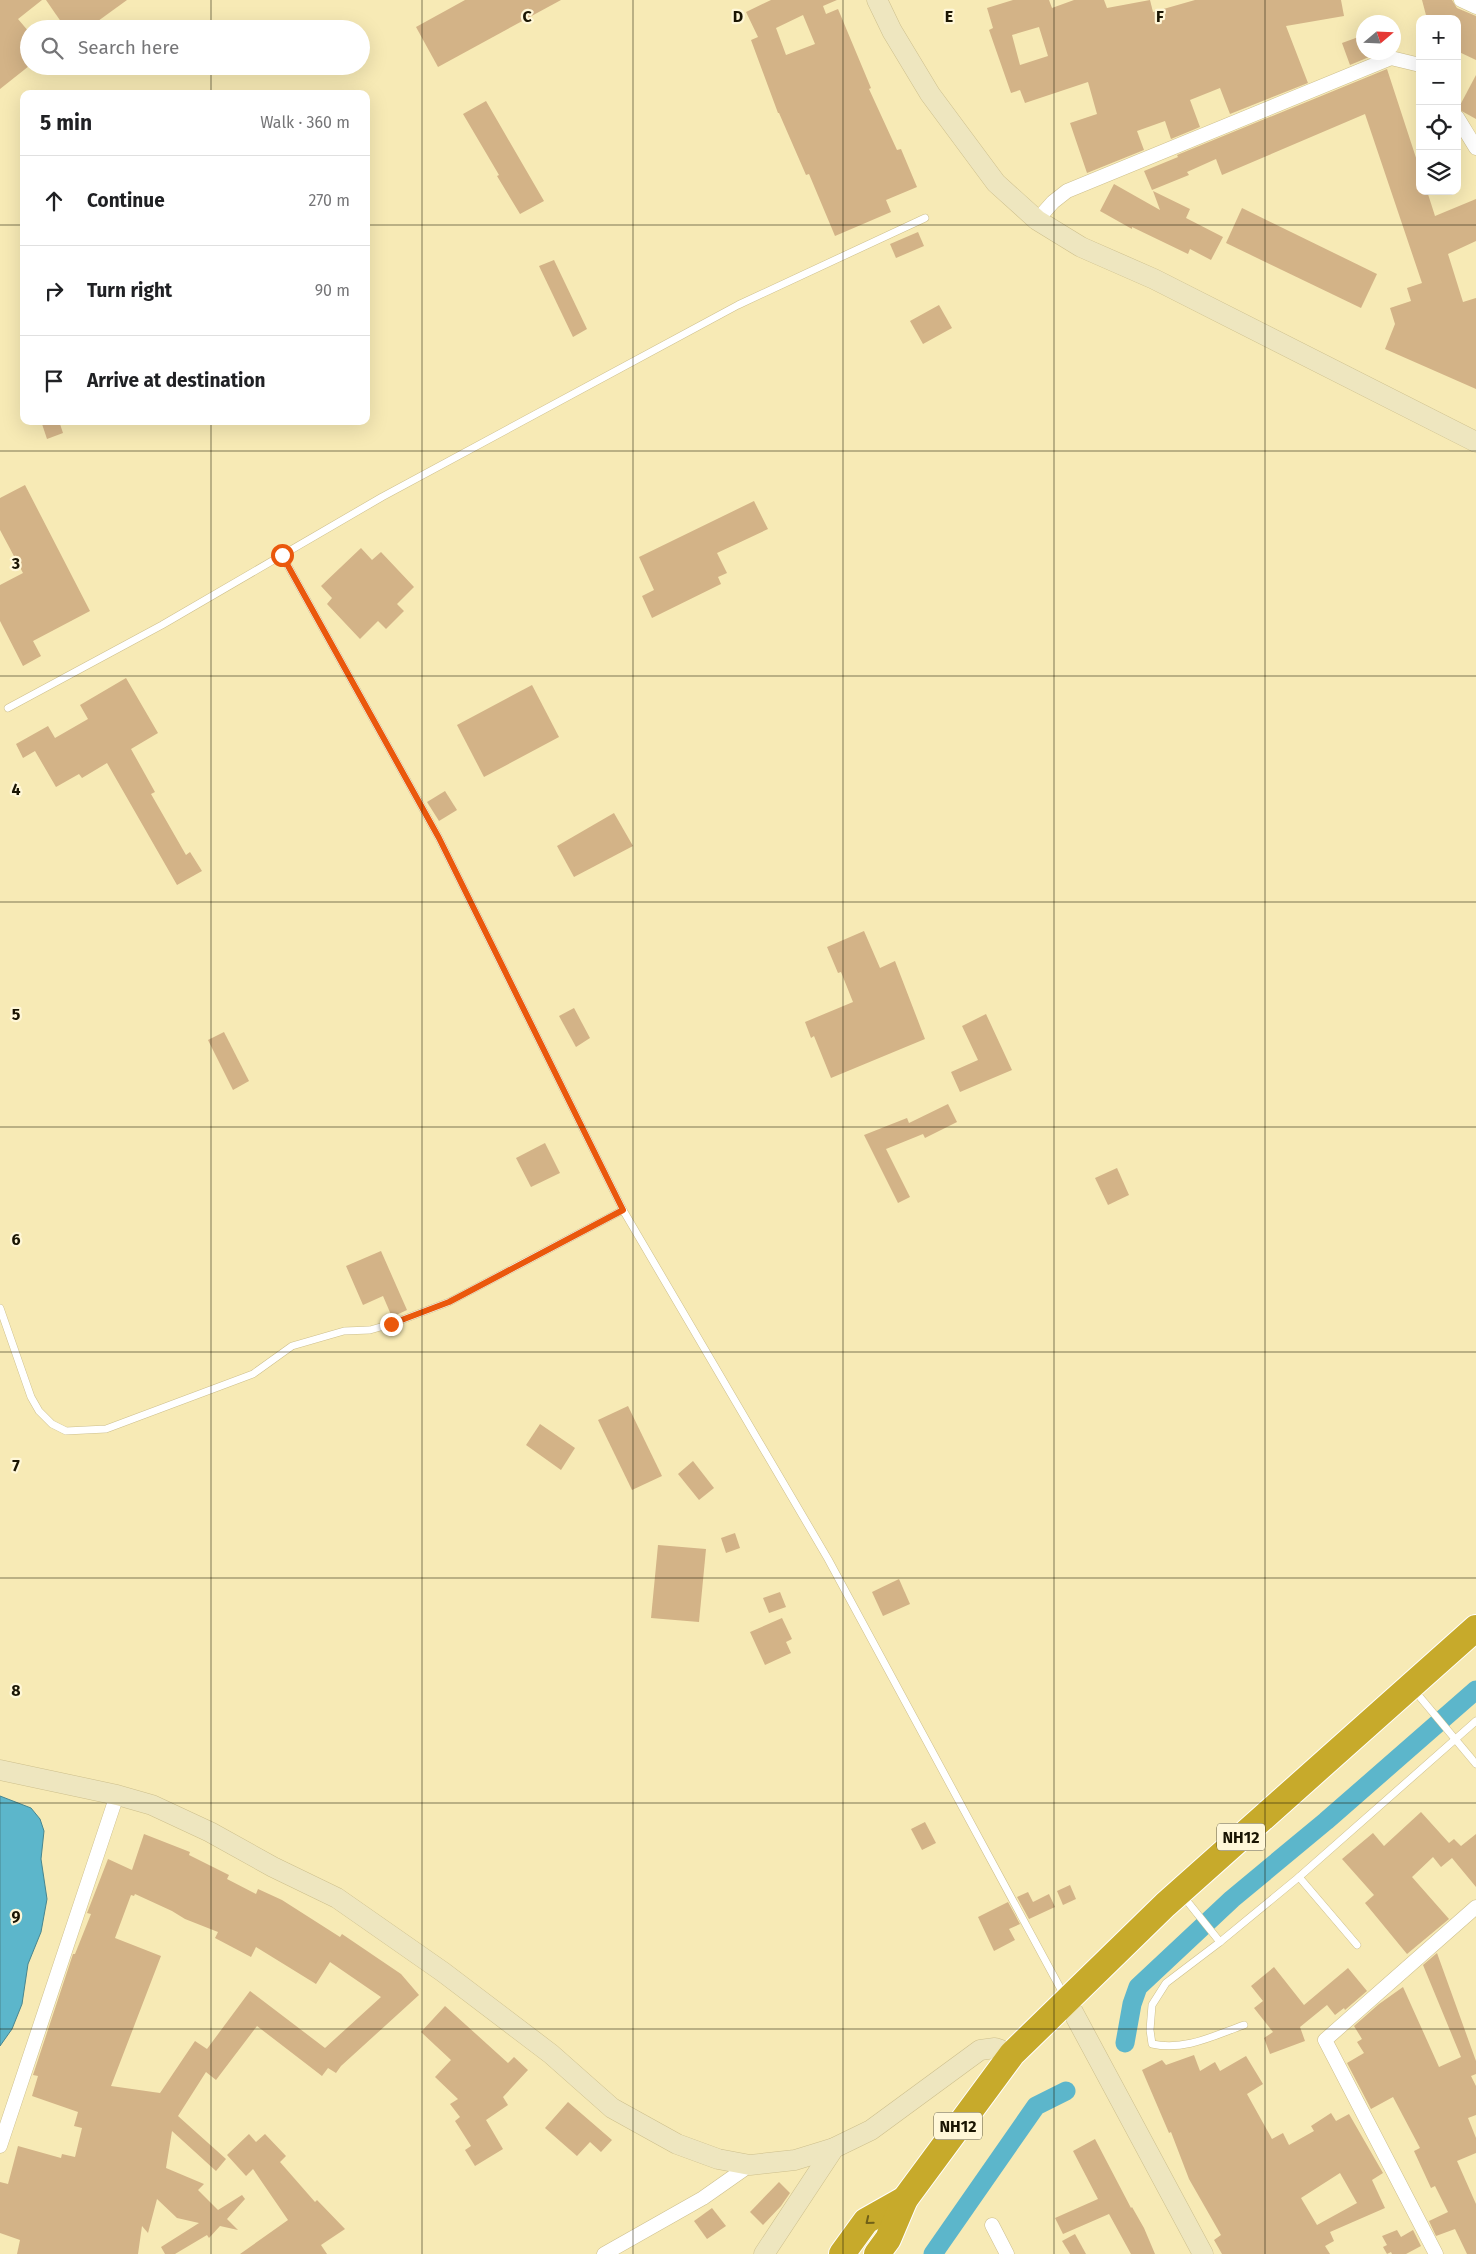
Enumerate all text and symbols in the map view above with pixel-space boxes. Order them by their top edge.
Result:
text: C [522,7,532,26]
text: D [733,7,743,26]
text: E [945,7,953,26]
text: F [1156,7,1164,26]
north arrow [1356,15,1401,60]
map controls [1416,15,1461,195]
button: + [1416,15,1461,60]
search box [20,20,370,75]
icon: search [38,34,66,62]
text: Search here [78,36,179,59]
button: − [1416,60,1461,105]
button: locate [1416,105,1461,150]
text: 5 min [40,110,92,136]
text: Walk · 360 m [260,113,350,132]
button: layers [1416,150,1461,195]
icon: ahead [40,187,68,215]
text: Continue [87,189,165,212]
text: 270 m [308,191,350,210]
icon: right [40,277,68,305]
text: Turn right [87,279,172,302]
text: 90 m [315,281,350,300]
icon: arrive [40,367,68,395]
text: Arrive at destination [87,369,266,392]
route start [271,544,294,567]
text: 3 [11,554,20,573]
text: 4 [11,780,21,799]
text: 5 [12,1005,21,1024]
text: 6 [11,1230,21,1249]
route end [380,1313,403,1336]
text: 7 [12,1456,20,1475]
text: 8 [11,1681,21,1700]
road number: NH12 [1217,1824,1265,1850]
text: 9 [12,1907,21,1926]
road number: NH12 [934,2112,982,2140]
one-way arrow [866,2216,875,2224]

